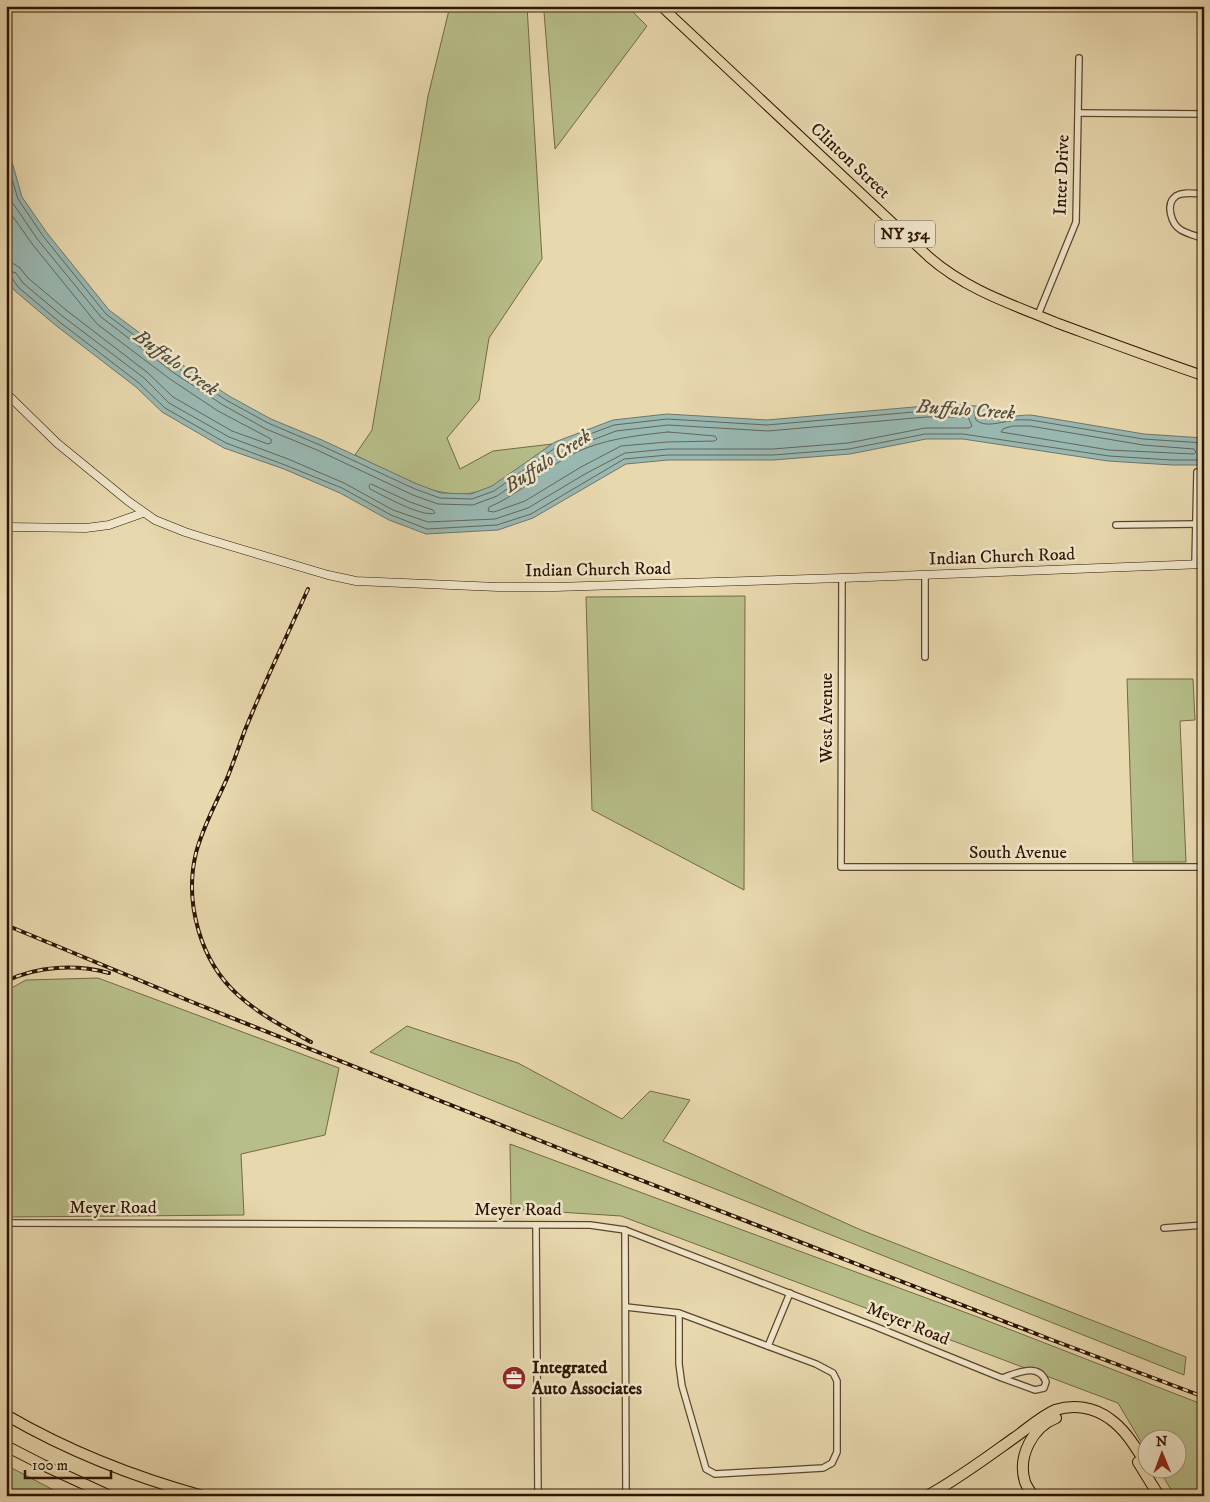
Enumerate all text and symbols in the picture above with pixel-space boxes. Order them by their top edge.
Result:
street label: Clinton Street [805,118,895,204]
street label: Inter Drive [1050,134,1074,216]
road number: NY 354 [875,220,935,248]
water label: Buffalo Creek [129,324,223,401]
water label: Buffalo Creek [915,395,1016,425]
water label: Buffalo Creek [500,425,596,498]
street label: Indian Church Road [929,543,1075,571]
street label: Indian Church Road [525,558,671,582]
street label: West Avenue [816,673,838,764]
street label: South Avenue [969,842,1067,864]
street label: Meyer Road [69,1197,157,1219]
street label: Meyer Road [474,1199,562,1221]
street label: Meyer Road [863,1297,953,1351]
place label: Integrated Auto Associates [531,1357,642,1400]
office icon: Integrated Auto Associates [501,1365,527,1391]
north arrow [1138,1430,1188,1480]
text: N [1156,1433,1168,1451]
scale bar [25,1447,111,1479]
text: 100 m [32,1456,68,1475]

